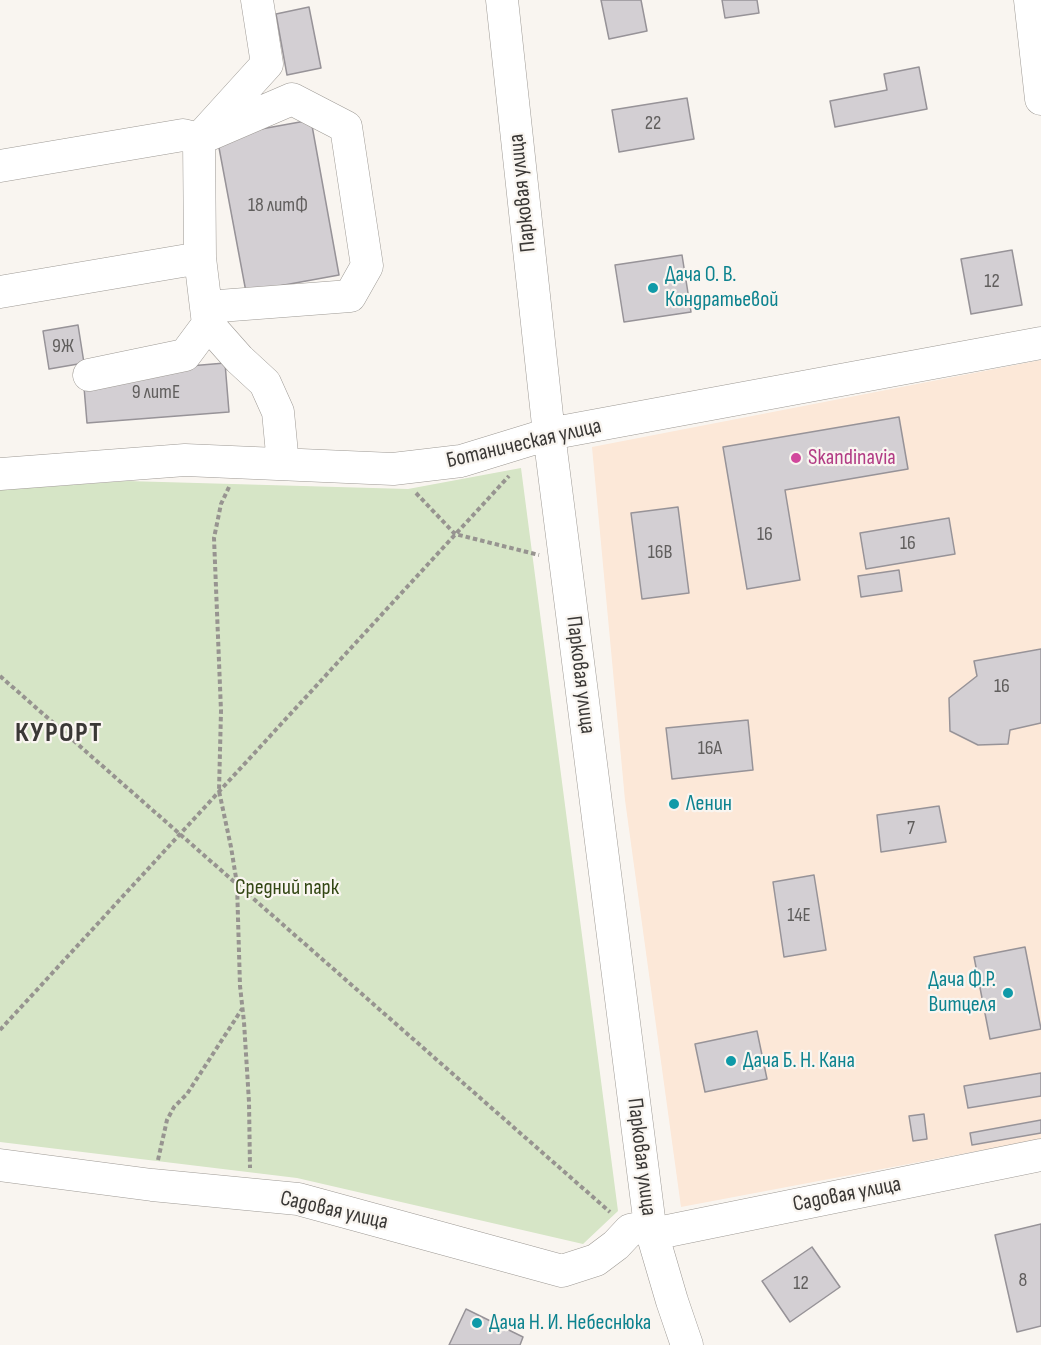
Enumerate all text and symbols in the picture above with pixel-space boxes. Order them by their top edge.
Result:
house number: 22 [645,112,661,136]
street label: Парковая улица [504,133,542,253]
house number: 18 литФ [248,194,308,218]
place label: Дача О. В. Кондратьевой [665,262,779,314]
house number: 12 [984,270,1000,294]
marker: Дача О. В. Кондратьевой [646,281,660,295]
house number: 9Ж [52,335,74,359]
house number: 9 литЕ [132,381,180,405]
street label: Ботаническая улица [444,413,604,475]
place label: Skandinavia [808,445,896,471]
marker: Skandinavia [789,451,803,465]
house number: 16 [757,523,773,547]
house number: 16 [900,532,916,556]
house number: 16В [648,541,672,565]
street label: Парковая улица [560,615,600,735]
house number: 16 [994,675,1010,699]
district label: КУРОРТ [15,717,103,751]
house number: 16А [698,737,722,761]
place label: Ленин [686,791,732,817]
marker: Ленин [667,797,681,811]
house number: 7 [907,817,915,841]
park label: Средний парк [235,875,339,901]
house number: 14Е [787,904,811,928]
place label: Дача Ф.Р. Витцеля [928,967,996,1018]
marker: Дача Ф.Р. Витцеля [1001,986,1015,1000]
place label: Дача Б. Н. Кана [743,1048,855,1074]
marker: Дача Б. Н. Кана [724,1054,738,1068]
street label: Парковая улица [621,1097,661,1217]
street label: Садовая улица [791,1172,903,1218]
street label: Садовая улица [278,1186,390,1236]
house number: 8 [1019,1269,1027,1293]
house number: 12 [793,1272,809,1296]
place label: Дача Н. И. Небеснюка [489,1310,651,1336]
marker: Дача Н. И. Небеснюка [470,1316,484,1330]

